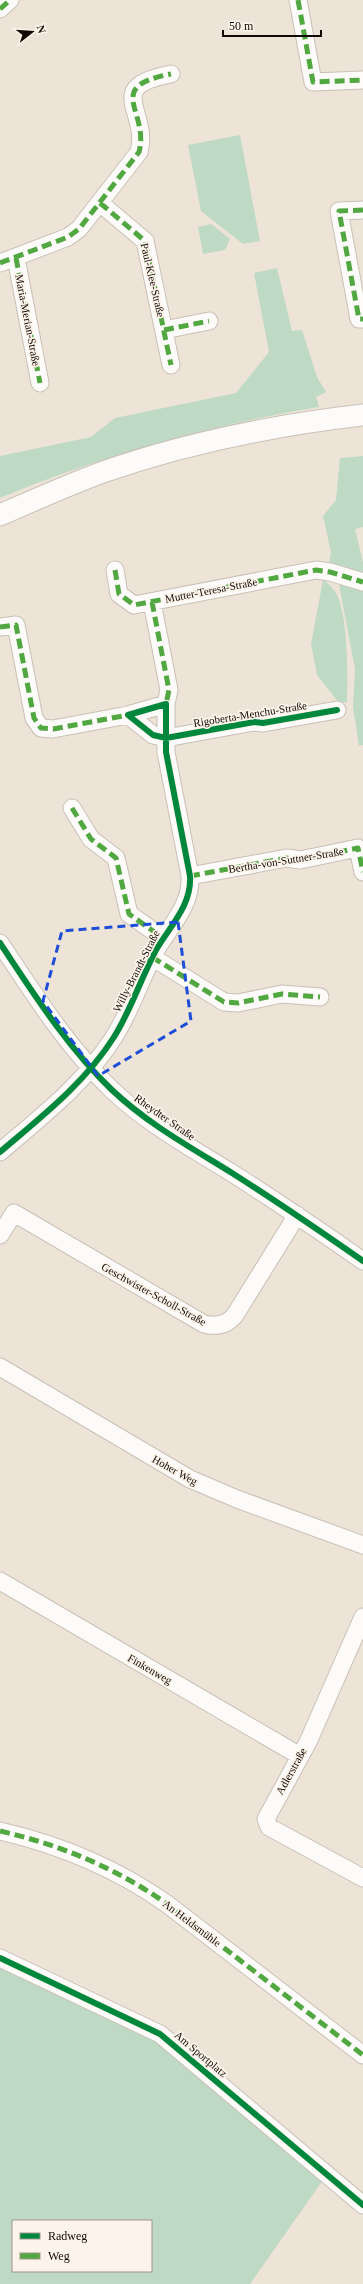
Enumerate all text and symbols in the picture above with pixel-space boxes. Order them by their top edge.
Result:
north arrow [12,12,52,52]
scale bar [223,12,321,38]
text: 50 m [229,19,254,33]
text: N [35,24,48,35]
street label: Paul-Klee-Straße [139,242,167,318]
street label: Maria-Merian-Straße [13,273,43,367]
street label: Mutter-Teresa-Straße [164,575,258,605]
street label: Rigoberta-Menchu-Straße [192,699,308,729]
street label: Bertha-von-Suttner-Straße [228,845,345,875]
street label: Willy-Brandt-Straße [110,928,162,1014]
street label: Rheydter Straße [132,1092,198,1142]
street label: Geschwister-Scholl-Straße [100,1260,208,1328]
street label: Hoher Weg [150,1453,200,1488]
street label: Finkenweg [126,1652,175,1687]
street label: Adlerstraße [273,1746,309,1796]
street label: An Heldsmühle [161,1897,223,1949]
street label: Am Sportplatz [172,2029,230,2079]
legend [12,2220,152,2272]
text: Radweg [48,2229,87,2243]
text: Weg [48,2249,70,2263]

